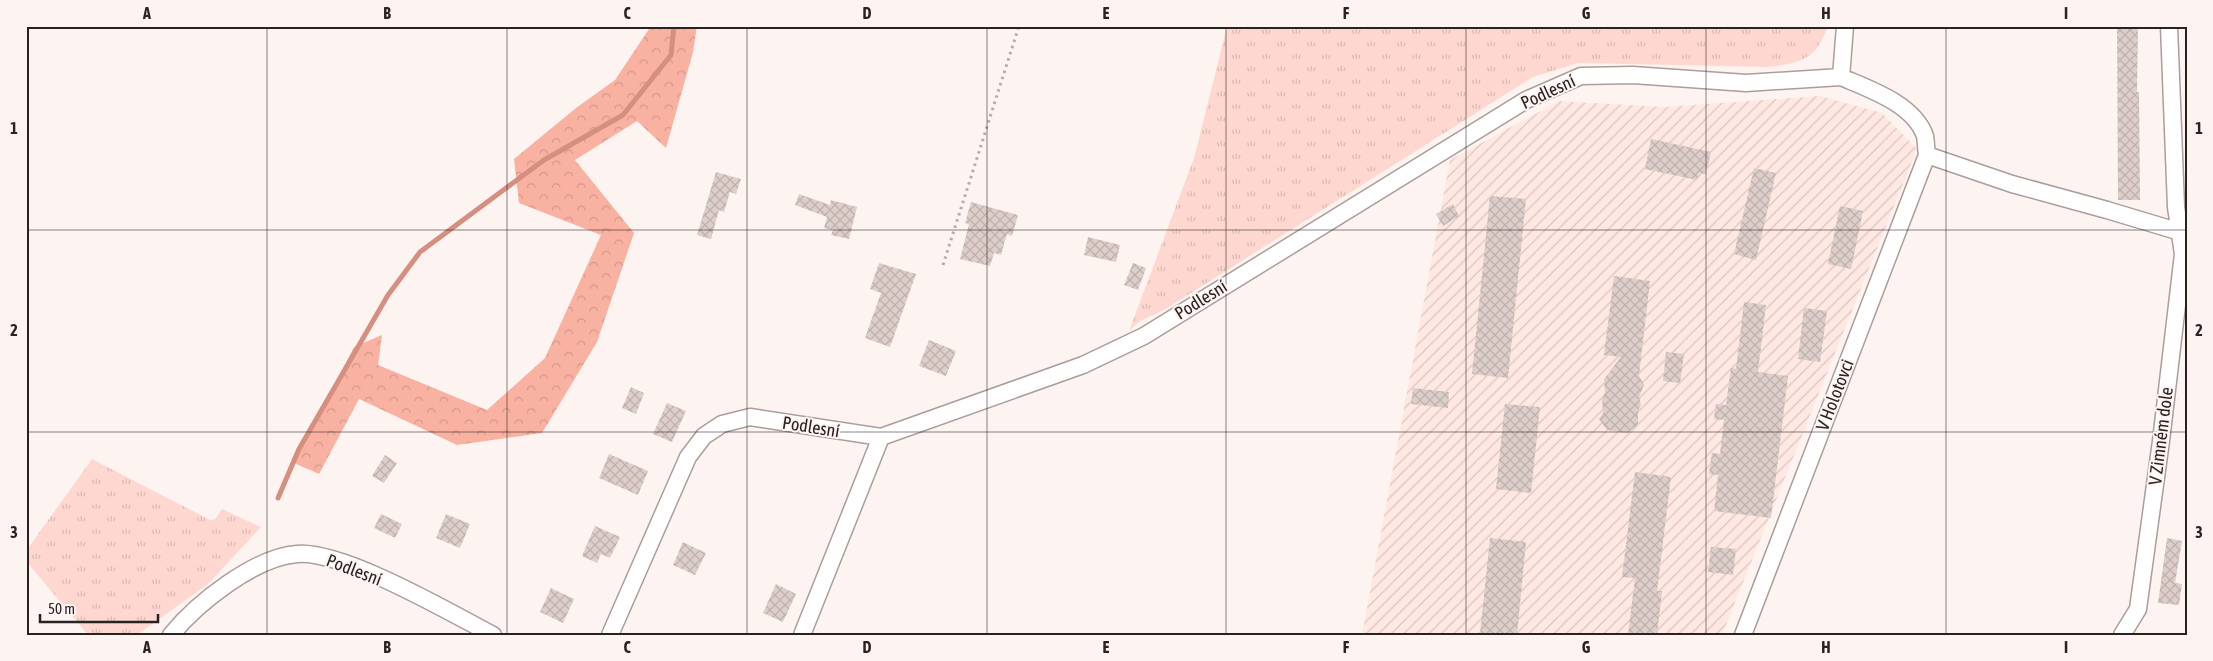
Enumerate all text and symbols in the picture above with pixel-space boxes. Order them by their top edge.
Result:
text: A [142,4,151,22]
text: B [383,4,391,22]
text: C [623,4,631,22]
text: D [863,4,872,22]
text: E [1103,4,1110,22]
text: F [1343,4,1350,22]
text: G [1582,4,1591,22]
text: H [1821,4,1831,22]
text: I [2064,4,2068,22]
street label: Podlesní [1517,70,1578,113]
text: 1 [10,119,18,137]
text: 1 [2195,119,2203,137]
street label: Podlesní [1171,275,1231,324]
text: 2 [10,321,18,339]
text: 2 [2195,321,2203,339]
street label: V Holotovci [1811,356,1858,433]
street label: V Zimném dole [2144,386,2177,486]
street label: Podlesní [781,412,841,441]
text: 3 [10,523,18,541]
text: 3 [2195,523,2203,541]
street label: Podlesní [324,549,385,590]
scale bar [40,591,158,623]
text: 50 m [48,600,75,617]
text: A [142,638,151,656]
text: B [383,638,391,656]
text: C [623,638,631,656]
text: D [863,638,872,656]
text: E [1103,638,1110,656]
text: F [1343,638,1350,656]
text: G [1582,638,1591,656]
text: H [1821,638,1831,656]
text: I [2064,638,2068,656]

